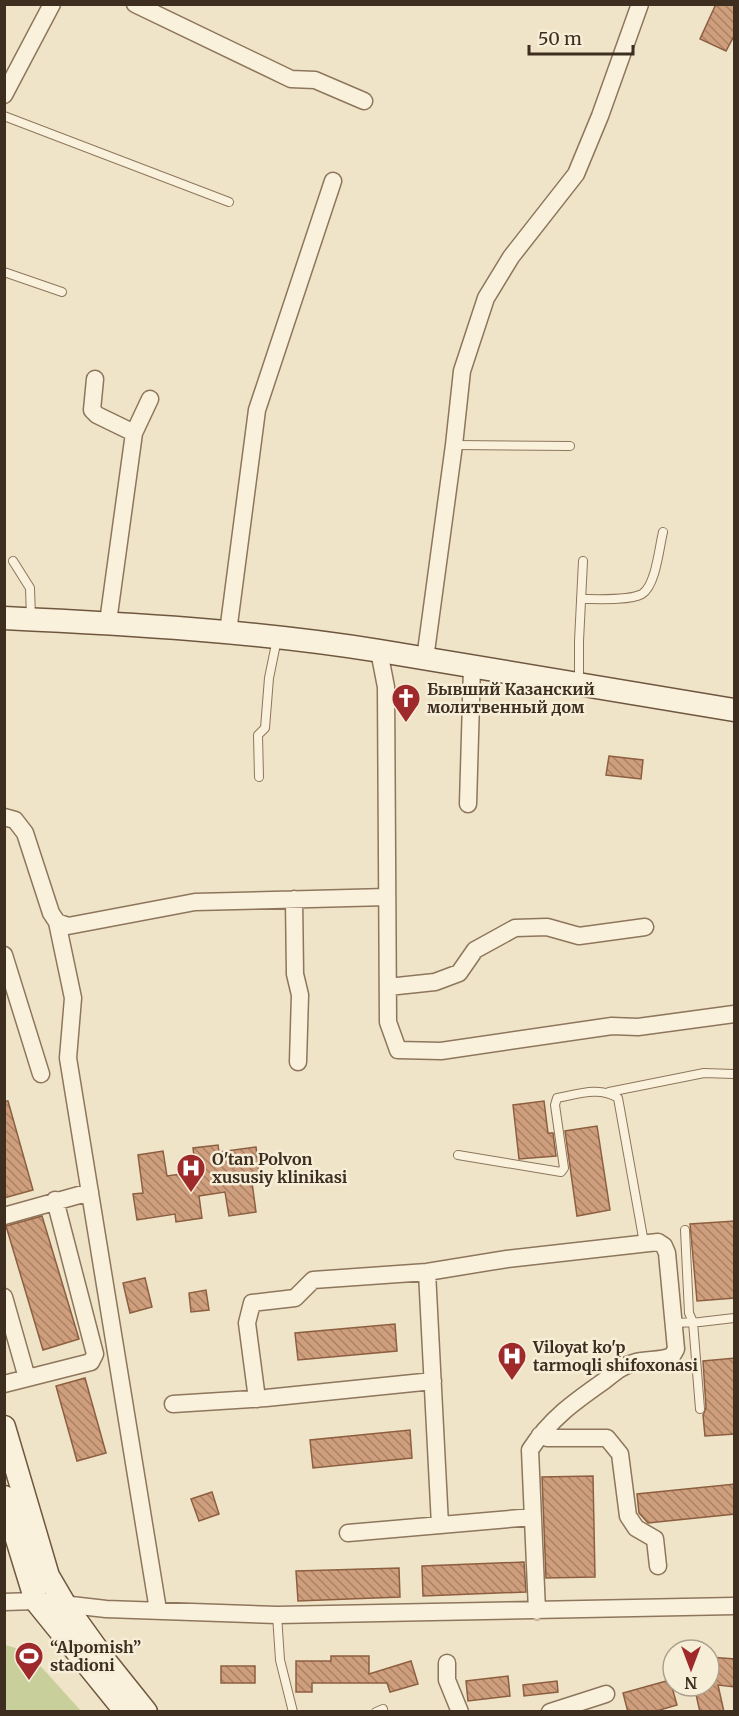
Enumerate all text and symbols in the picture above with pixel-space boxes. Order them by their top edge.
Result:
scale bar [529,18,632,56]
text: 50 m [538,27,582,50]
place label: Бывший Казанский молитвенный дом [427,679,595,717]
church icon: Бывший Казанский молитвенный дом [390,682,422,724]
place label: O'tan Polvon xususiy klinikasi [212,1149,348,1187]
hospital icon: O'tan Polvon xususiy klinikasi [175,1152,207,1194]
place label: Viloyat ko'p tarmoqli shifoxonasi [532,1337,698,1375]
hospital icon: Viloyat ko'p tarmoqli shifoxonasi [496,1340,528,1382]
place label: “Alpomish” stadioni [50,1637,141,1675]
north arrow [661,1638,721,1698]
sports icon: “Alpomish” stadioni [13,1640,45,1682]
text: N [684,1673,697,1693]

